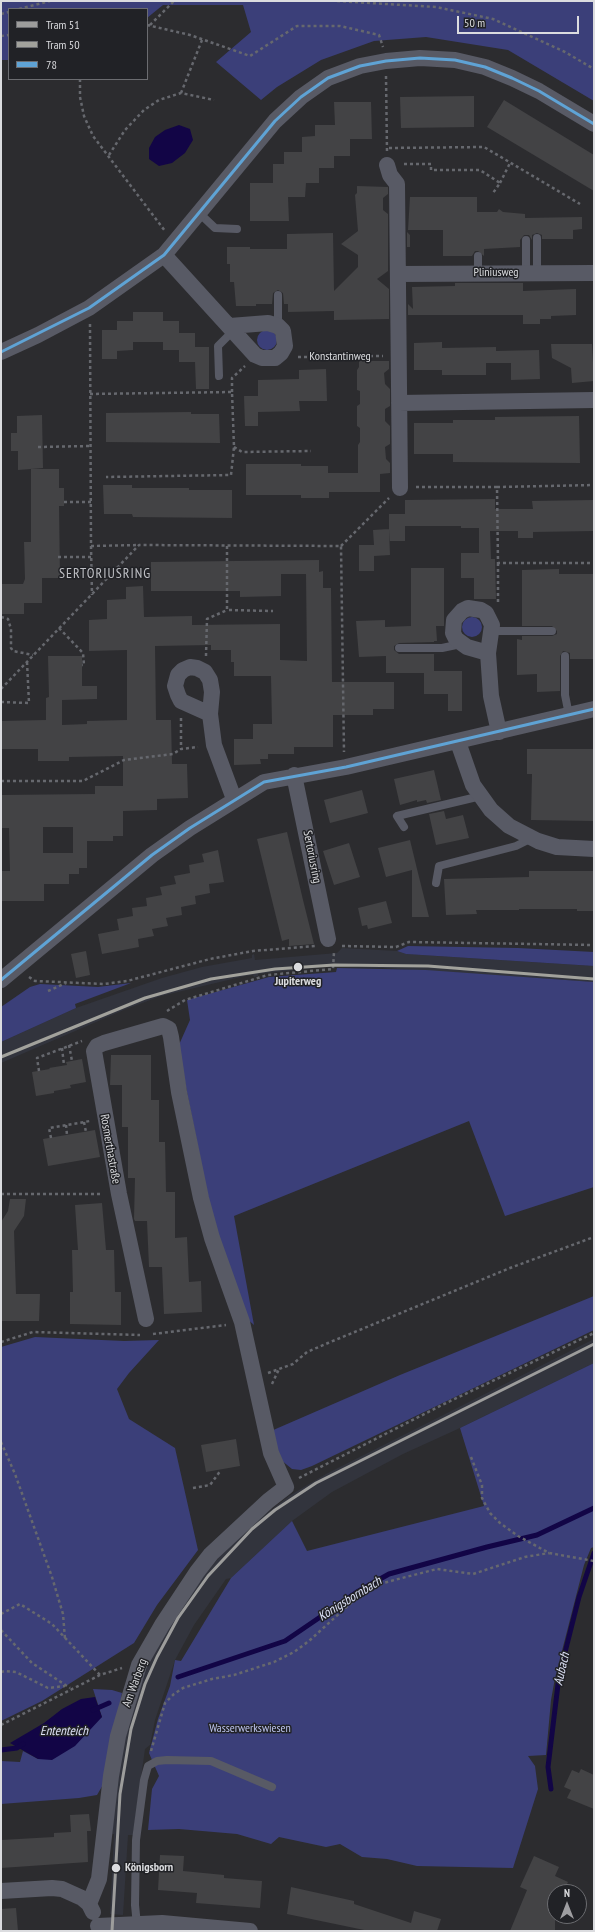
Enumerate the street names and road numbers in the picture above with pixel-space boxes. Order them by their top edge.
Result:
street label: Pliniusweg [474,266,518,280]
street label: Konstantinweg [309,350,371,364]
street label: Sertoriusring [300,829,324,885]
street label: Rosmerthastraße [97,1113,123,1185]
street label: Am Warberg [120,1657,150,1709]

